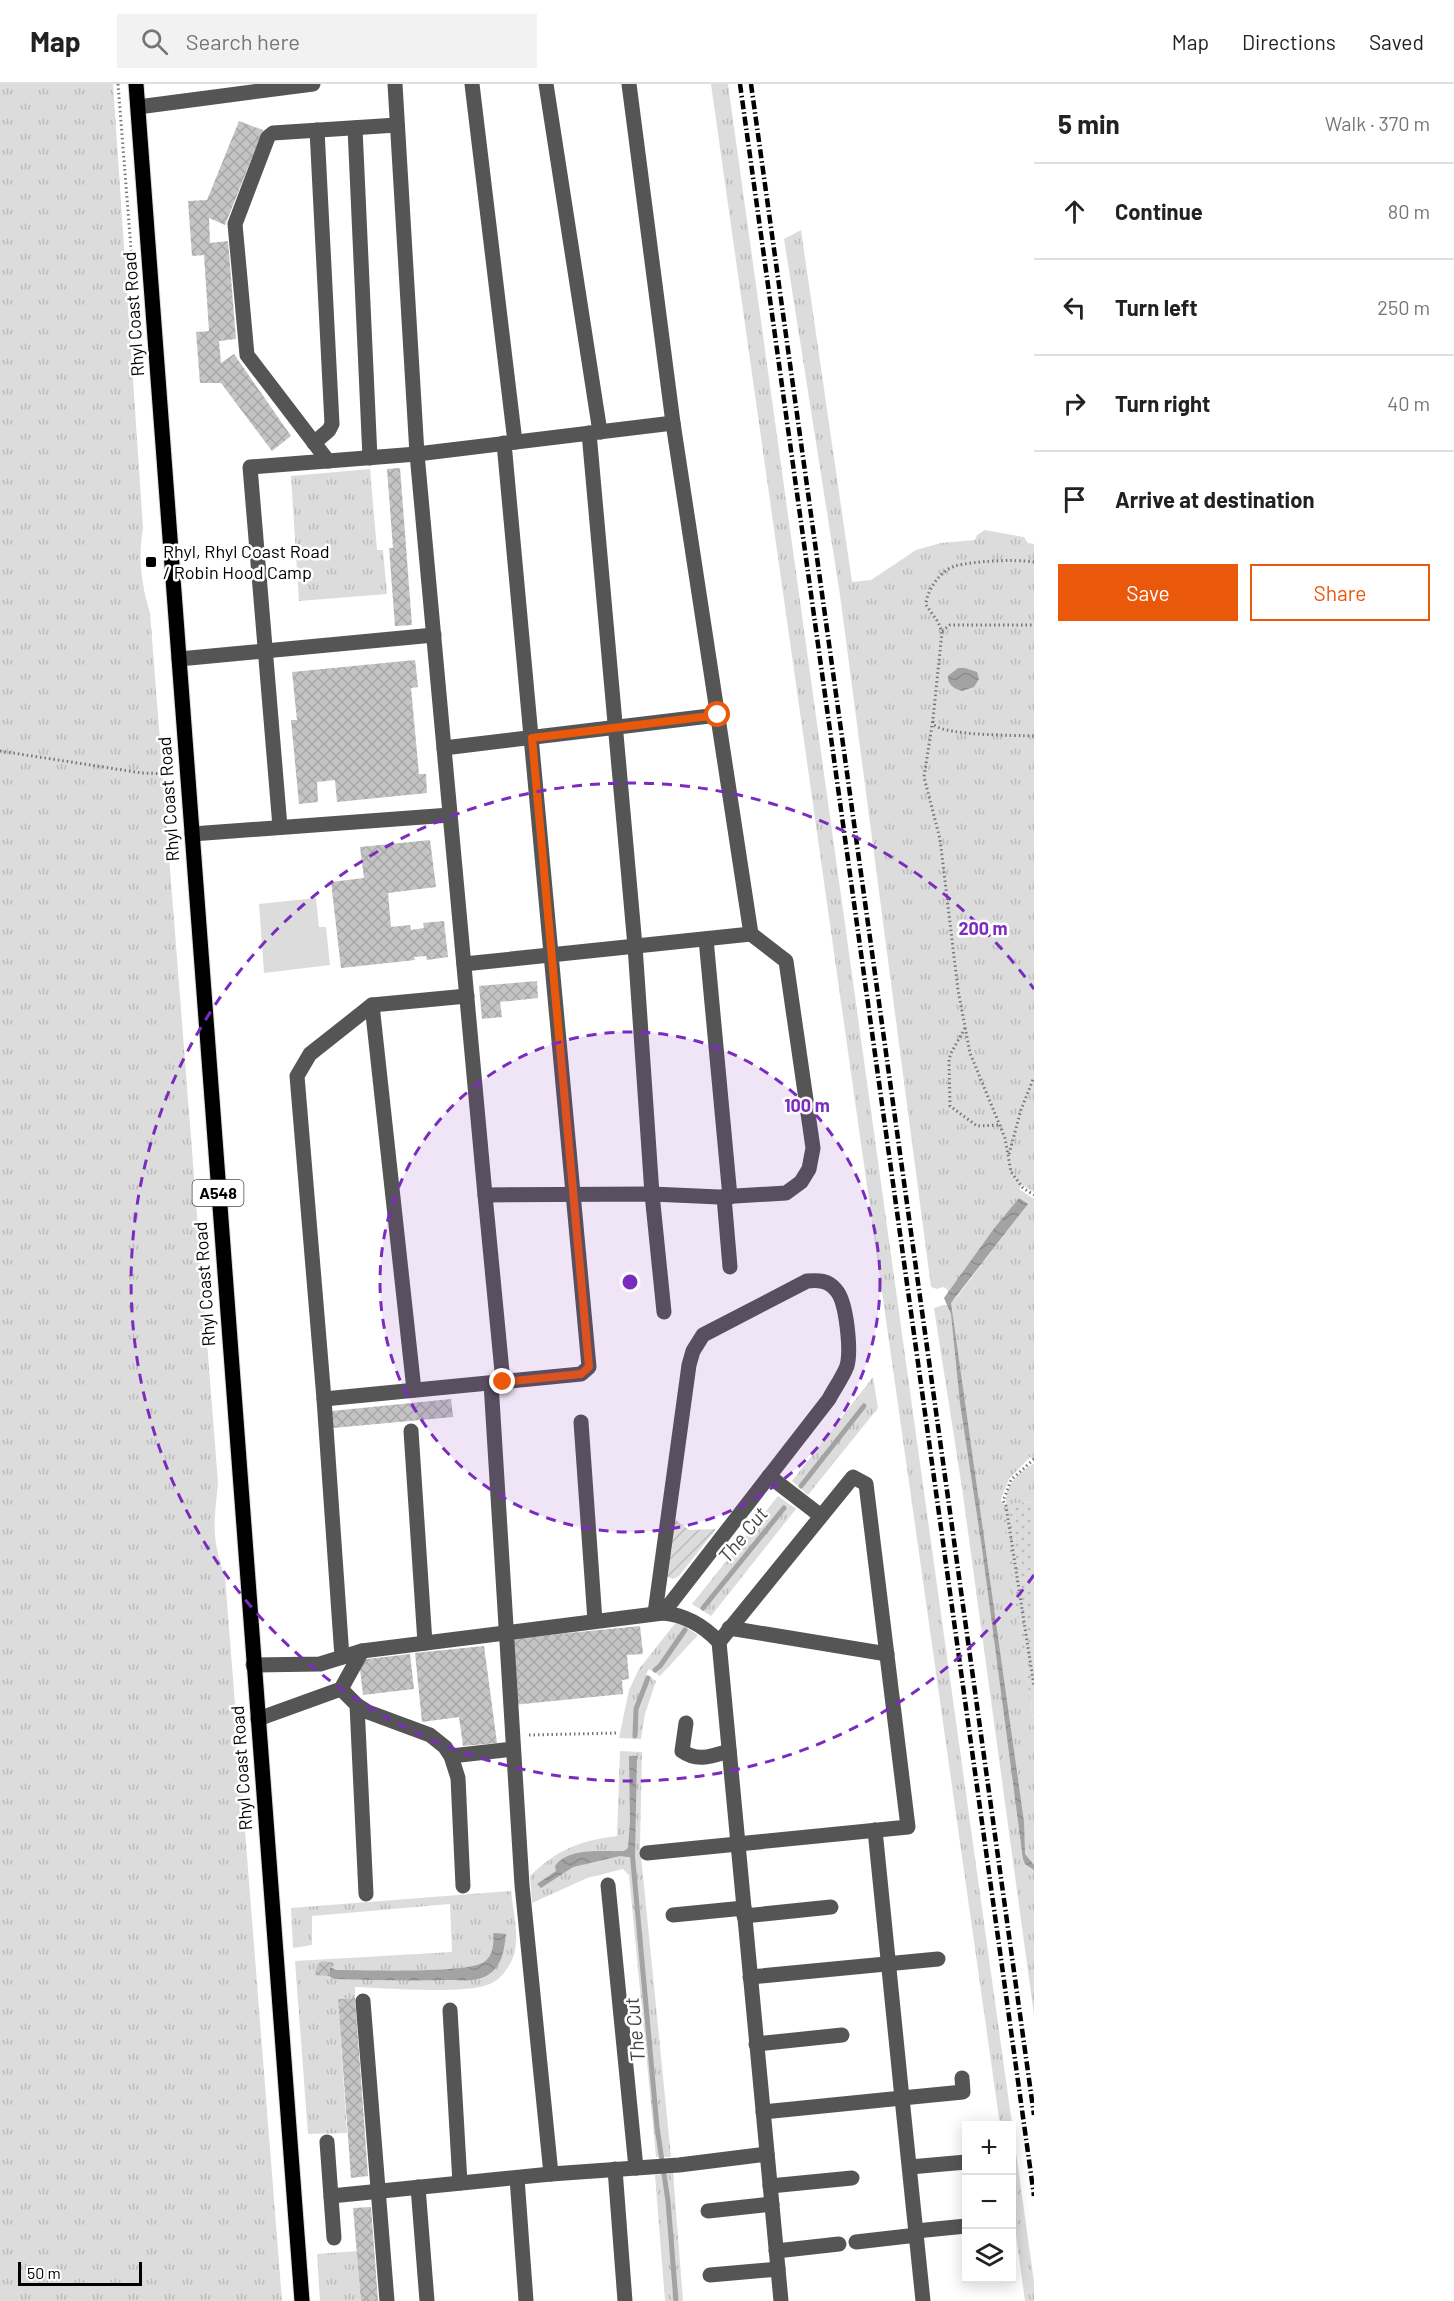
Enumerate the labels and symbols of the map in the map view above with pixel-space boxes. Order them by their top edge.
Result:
street label: Rhyl Coast Road [118,251,148,377]
place label: Rhyl, Rhyl Coast Road / Robin Hood Camp [163,540,329,583]
marker: Rhyl, Rhyl Coast Road / Robin Hood Camp [144,555,158,569]
route start [704,701,730,727]
street label: Rhyl Coast Road [153,736,183,862]
text: 200 m [958,917,1008,939]
text: 100 m [784,1094,830,1116]
road number: A548 [192,1180,244,1206]
street label: Rhyl Coast Road [189,1221,219,1347]
centre of rings [620,1272,640,1292]
route end [489,1368,515,1394]
water label: The Cut [712,1502,772,1567]
street label: Rhyl Coast Road [226,1705,256,1831]
water label: The Cut [619,1997,649,2064]
scale bar [18,2259,142,2286]

